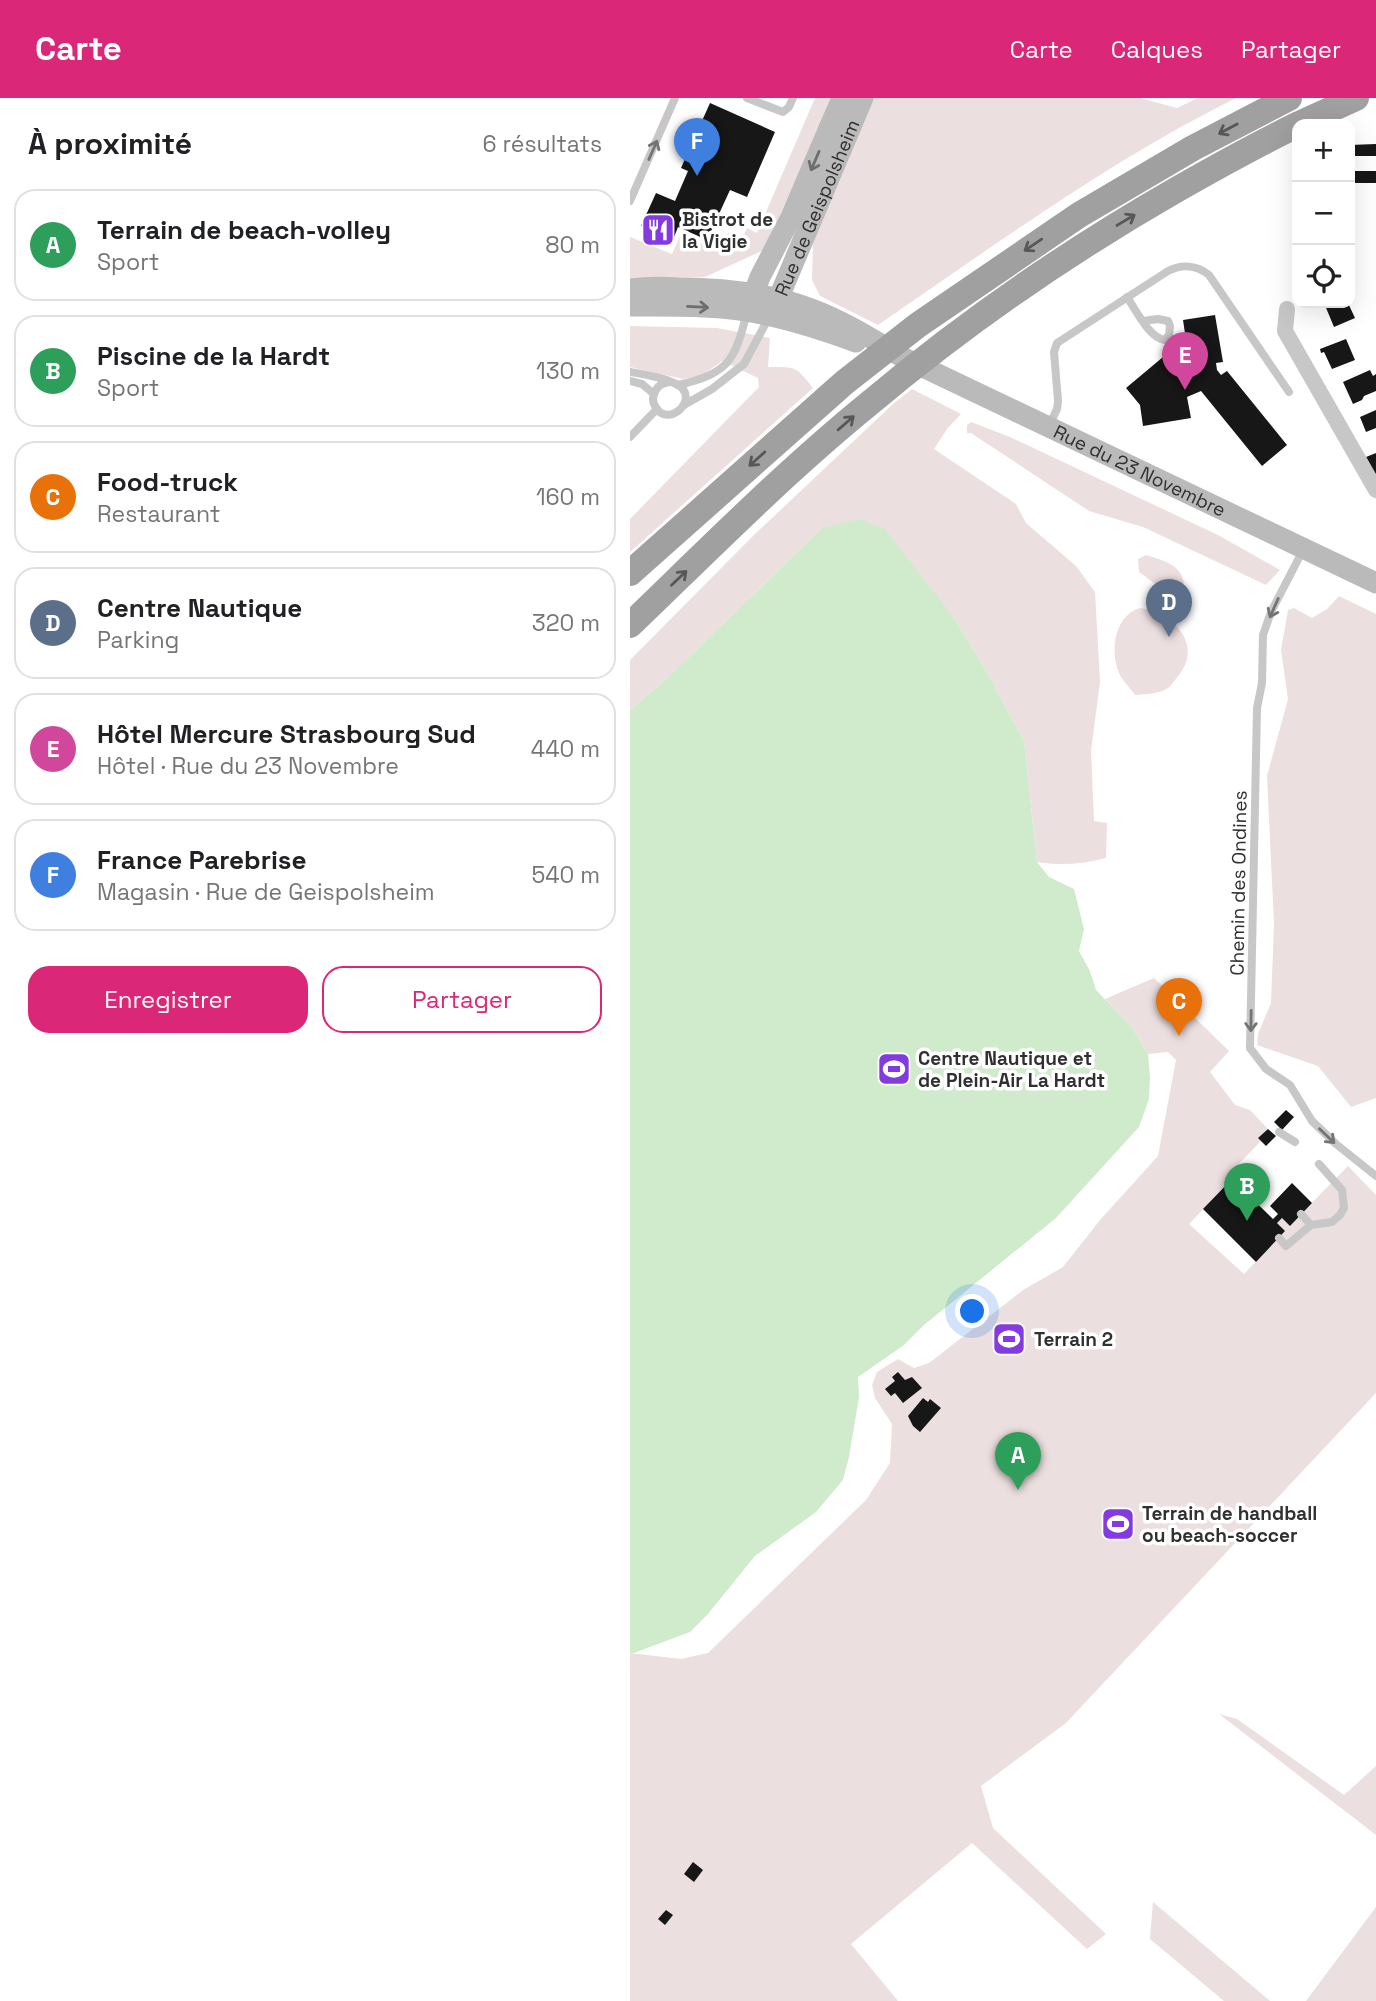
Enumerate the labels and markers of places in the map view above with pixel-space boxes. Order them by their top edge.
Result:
pin: F [674,118,720,176]
place label: Bistrot de la Vigie [682,207,773,254]
restaurant icon: Bistrot de la Vigie [639,211,677,249]
pin: E [1162,332,1208,390]
pin: D [1146,579,1192,637]
pin: C [1156,978,1202,1036]
place label: Centre Nautique et de Plein-Air La Hardt [918,1046,1105,1093]
sports icon: Centre Nautique et de Plein-Air La Hardt [875,1050,913,1088]
pin: B [1224,1163,1270,1221]
sports icon: Terrain 2 [990,1320,1028,1358]
place label: Terrain 2 [1034,1327,1113,1352]
pin: A [995,1432,1041,1490]
place label: Terrain de handball ou beach-soccer [1142,1501,1317,1548]
sports icon: Terrain de handball ou beach-soccer [1099,1505,1137,1543]

